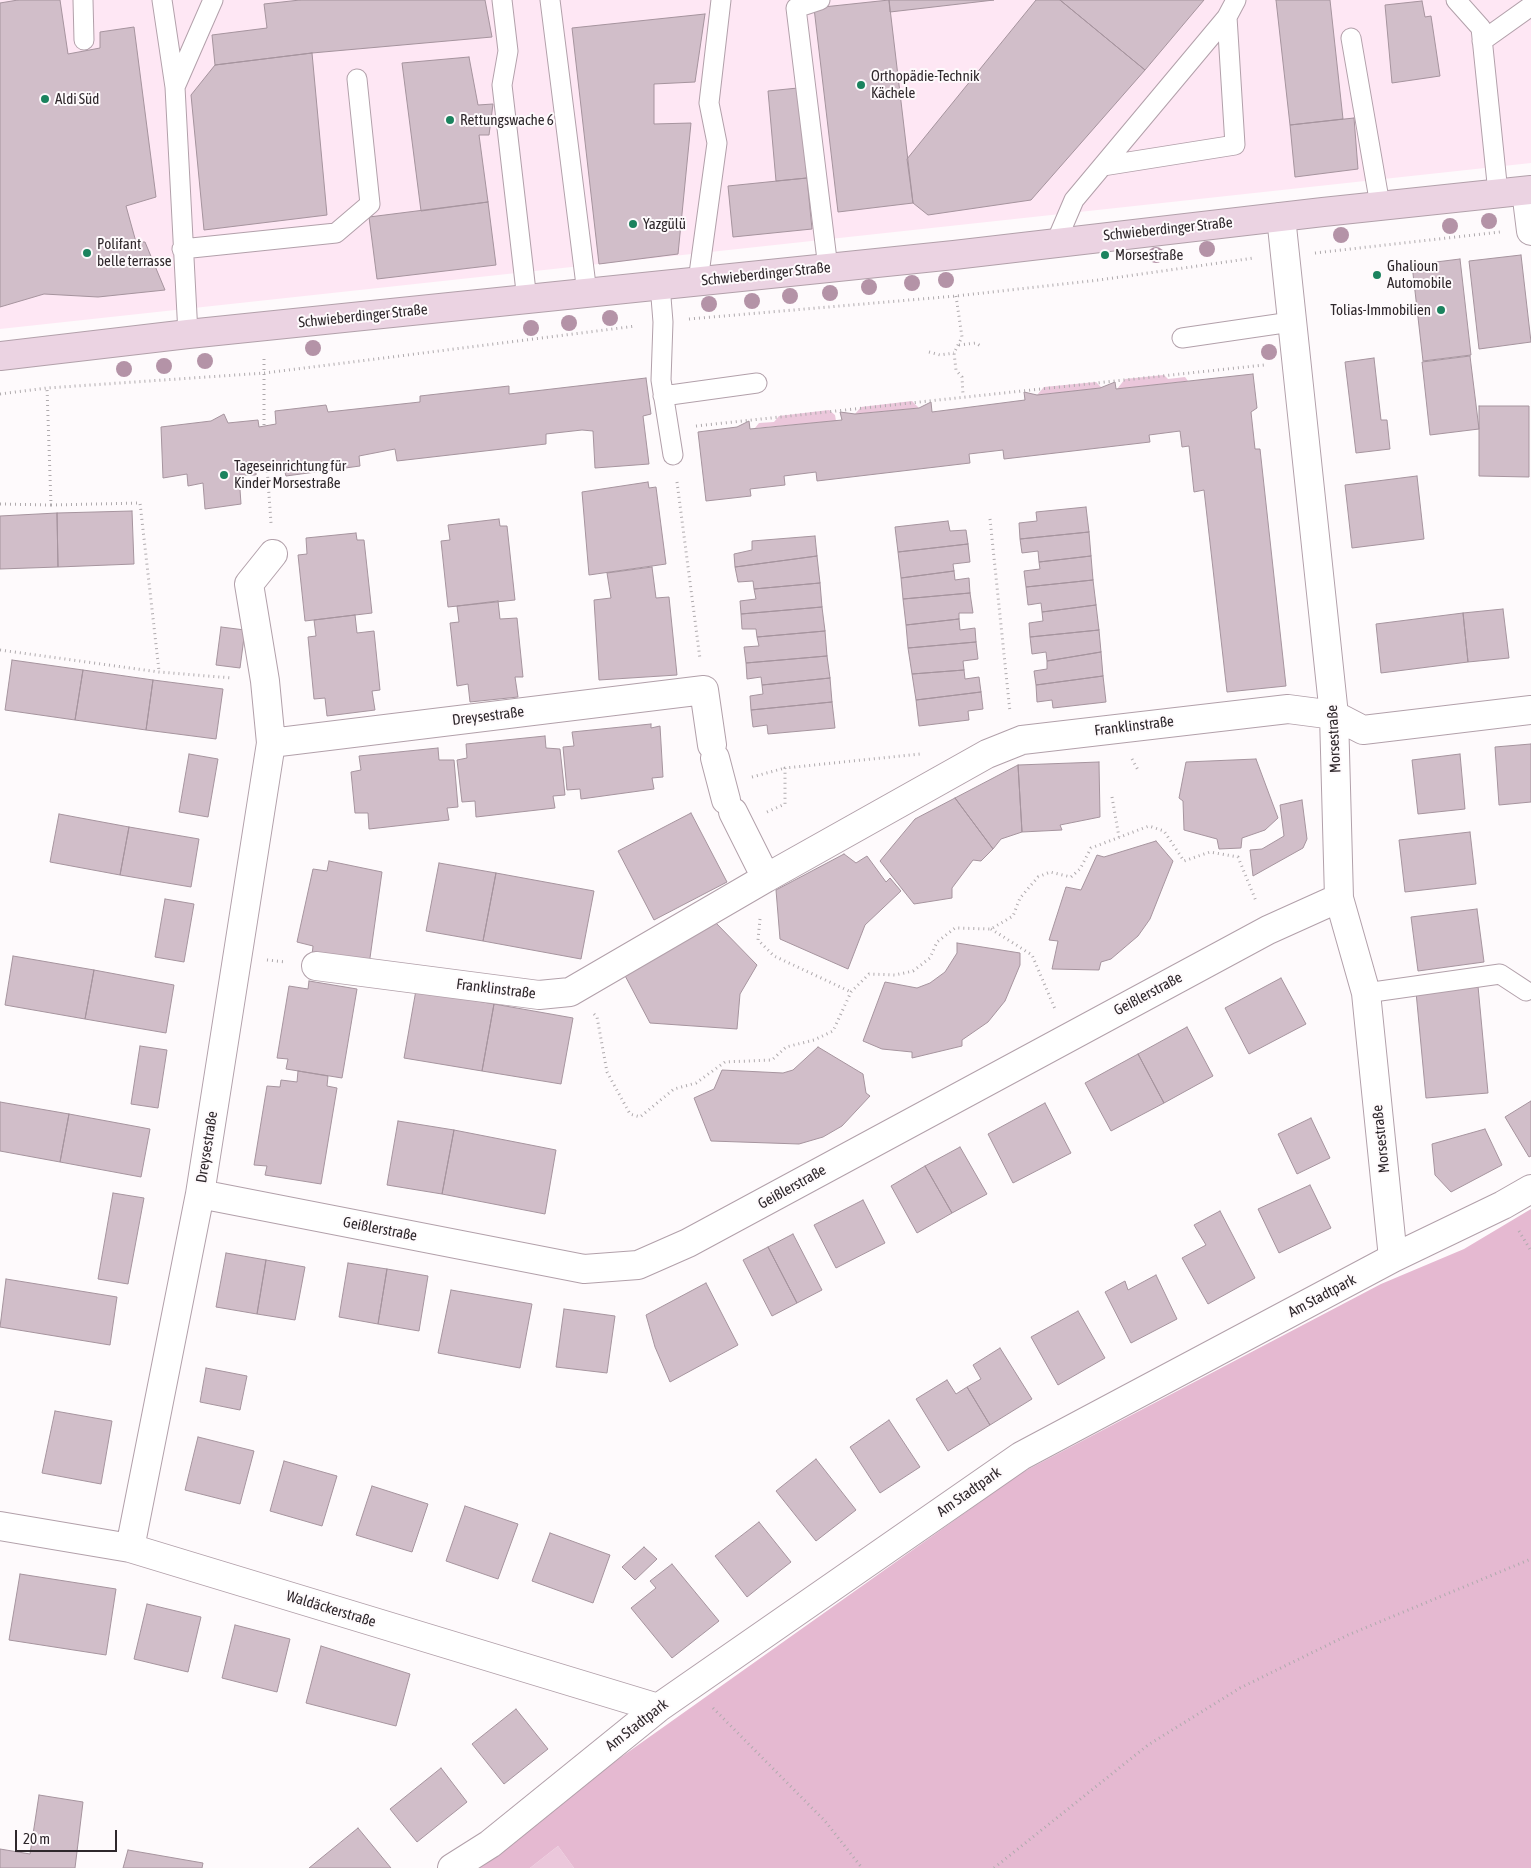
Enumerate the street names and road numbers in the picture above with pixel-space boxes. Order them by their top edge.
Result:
street label: Schwieberdinger Straße [1103,213,1233,245]
street label: Schwieberdinger Straße [701,258,831,290]
street label: Schwieberdinger Straße [298,300,428,332]
street label: Dreysestraße [451,703,525,729]
street label: Morsestraße [1323,704,1345,774]
street label: Franklinstraße [1093,712,1175,740]
street label: Geißlerstraße [1111,968,1185,1020]
street label: Franklinstraße [455,975,537,1003]
street label: Morsestraße [1368,1104,1394,1174]
street label: Dreysestraße [192,1110,222,1184]
street label: Geißlerstraße [755,1161,829,1213]
street label: Geißlerstraße [342,1213,418,1245]
street label: Am Stadtpark [1285,1271,1359,1321]
street label: Am Stadtpark [933,1463,1005,1521]
street label: Waldäckerstraße [284,1587,378,1631]
street label: Am Stadtpark [602,1695,672,1755]

